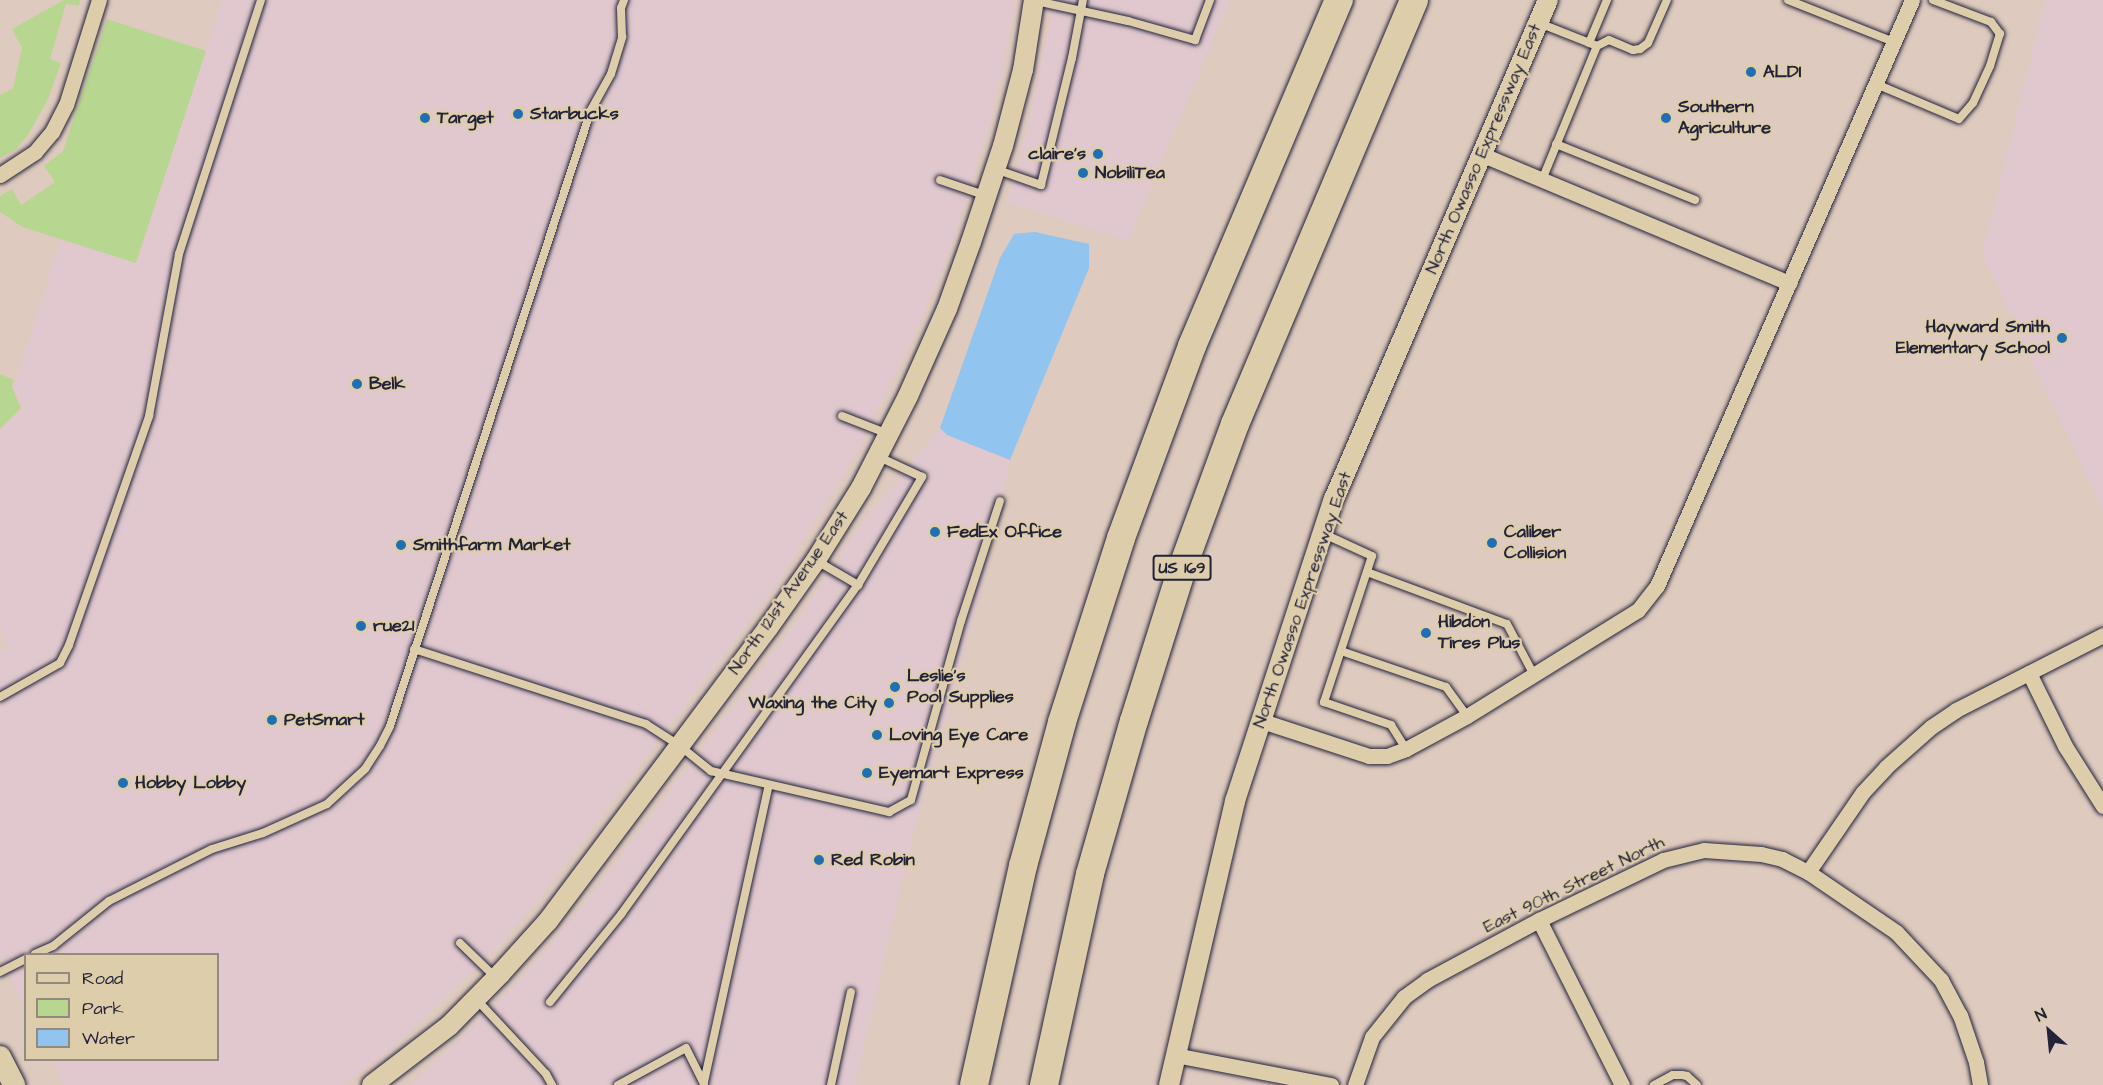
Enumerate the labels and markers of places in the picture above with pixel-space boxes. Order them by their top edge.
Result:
place label: ALDI [1763,61,1801,83]
marker: ALDI [1744,65,1758,79]
place label: Southern Agriculture [1678,97,1771,140]
place label: Starbucks [530,103,619,125]
place label: Target [437,107,494,129]
marker: Starbucks [511,107,525,121]
marker: Target [418,111,432,125]
marker: Southern Agriculture [1659,111,1673,125]
place label: claire's [1028,143,1086,165]
marker: claire's [1091,147,1105,161]
place label: NobiliTea [1095,162,1165,184]
marker: NobiliTea [1076,166,1090,180]
place label: Hayward Smith Elementary School [1896,317,2050,360]
marker: Hayward Smith Elementary School [2055,331,2069,345]
place label: Belk [369,373,405,395]
marker: Belk [350,377,364,391]
place label: FedEx Office [947,521,1062,543]
place label: Caliber Collision [1504,522,1566,564]
marker: FedEx Office [928,525,942,539]
place label: Smithfarm Market [413,534,571,556]
marker: Caliber Collision [1485,536,1499,550]
marker: Smithfarm Market [394,538,408,552]
place label: Hibdon Tires Plus [1438,612,1520,654]
place label: rue21 [373,615,414,637]
marker: rue21 [354,619,368,633]
marker: Hibdon Tires Plus [1419,626,1433,640]
place label: Leslie's Pool Supplies [907,666,1014,708]
marker: Leslie's Pool Supplies [888,680,902,694]
place label: Waxing the City [748,692,877,714]
marker: Waxing the City [882,696,896,710]
place label: PetSmart [284,709,364,731]
marker: PetSmart [265,713,279,727]
place label: Loving Eye Care [889,724,1028,746]
marker: Loving Eye Care [870,728,884,742]
place label: Eyemart Express [879,762,1024,784]
marker: Eyemart Express [860,766,874,780]
place label: Hobby Lobby [135,772,246,794]
marker: Hobby Lobby [116,776,130,790]
place label: Red Robin [831,849,915,871]
marker: Red Robin [812,853,826,867]

